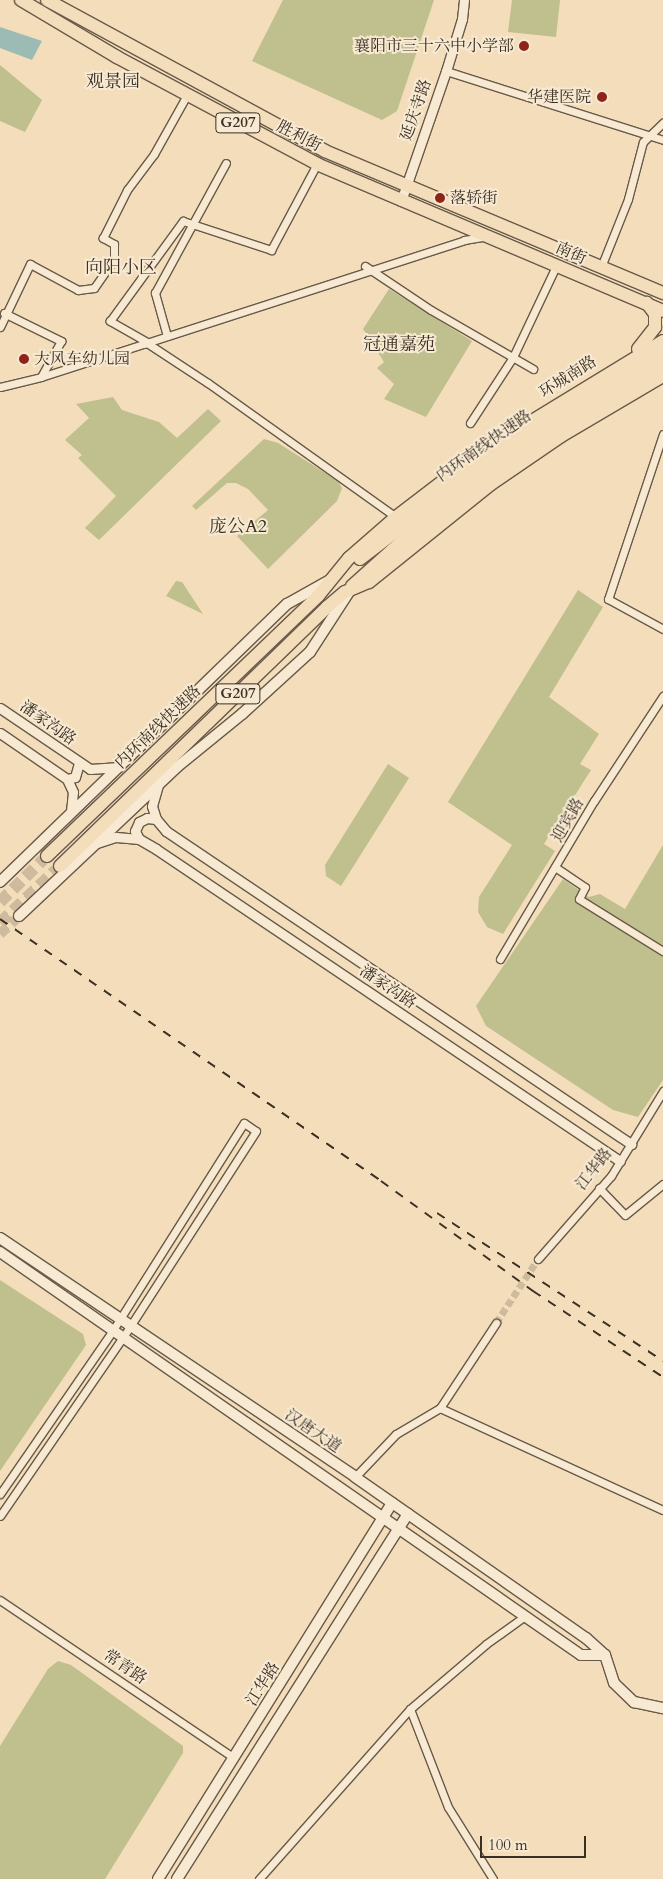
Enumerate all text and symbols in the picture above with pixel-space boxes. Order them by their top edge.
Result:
place label: 襄阳市三十六中小学部 [354,36,514,56]
marker: 襄阳市三十六中小学部 [518,40,530,52]
district label: 观景园 [86,71,140,93]
street label: 延庆寺路 [397,77,435,143]
place label: 华建医院 [527,87,591,107]
marker: 华建医院 [595,90,609,104]
road number: G207 [214,110,262,136]
street label: 胜利街 [273,117,325,155]
place label: 落轿街 [450,188,498,208]
marker: 落轿街 [434,192,446,204]
street label: 南街 [552,238,590,268]
district label: 向阳小区 [85,257,157,279]
district label: 冠通嘉苑 [363,334,435,356]
place label: 大风车幼儿园 [34,349,130,369]
street label: 环城南路 [536,352,600,402]
marker: 大风车幼儿园 [18,353,30,365]
street label: 内环南线快速路 [433,406,535,486]
district label: 庞公A2 [209,516,267,538]
street label: 内环南线快速路 [111,681,205,773]
road number: G207 [214,682,262,706]
street label: 潘家沟路 [16,697,80,749]
street label: 迎宾路 [548,794,588,846]
street label: 潘家沟路 [356,961,420,1013]
street label: 江华路 [572,1144,616,1194]
street label: 汉唐大道 [281,1405,345,1457]
street label: 常青路 [100,1646,150,1688]
street label: 江华路 [242,1659,284,1709]
scale bar [483,1826,589,1858]
text: 100 m [488,1835,528,1855]

